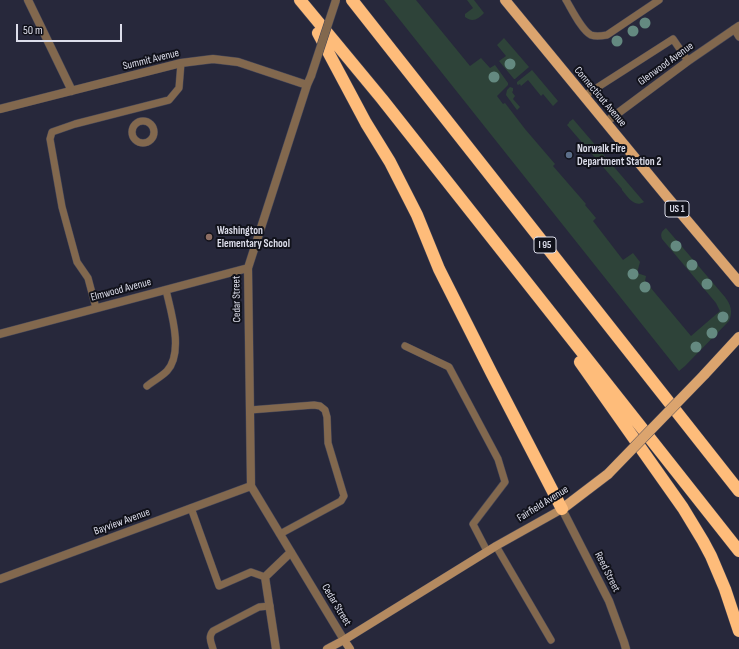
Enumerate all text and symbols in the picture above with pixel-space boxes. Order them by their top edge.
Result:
scale bar [18,16,124,42]
text: 50 m [23,23,43,38]
street label: Glenwood Avenue [636,40,696,88]
street label: Summit Avenue [122,47,180,73]
street label: Connecticut Avenue [571,64,629,130]
place label: Norwalk Fire Department Station 2 [577,142,661,168]
marker: Norwalk Fire Department Station 2 [564,150,574,160]
road number: US 1 [665,201,689,217]
place label: Washington Elementary School [217,224,290,250]
marker: Washington Elementary School [204,232,214,242]
road number: I 95 [534,237,556,253]
street label: Elmwood Avenue [89,276,153,304]
street label: Cedar Street [230,276,244,322]
street label: Fairfield Avenue [515,483,571,525]
street label: Bayview Avenue [92,506,152,538]
street label: Reed Street [591,550,623,594]
street label: Cedar Street [318,582,354,628]

